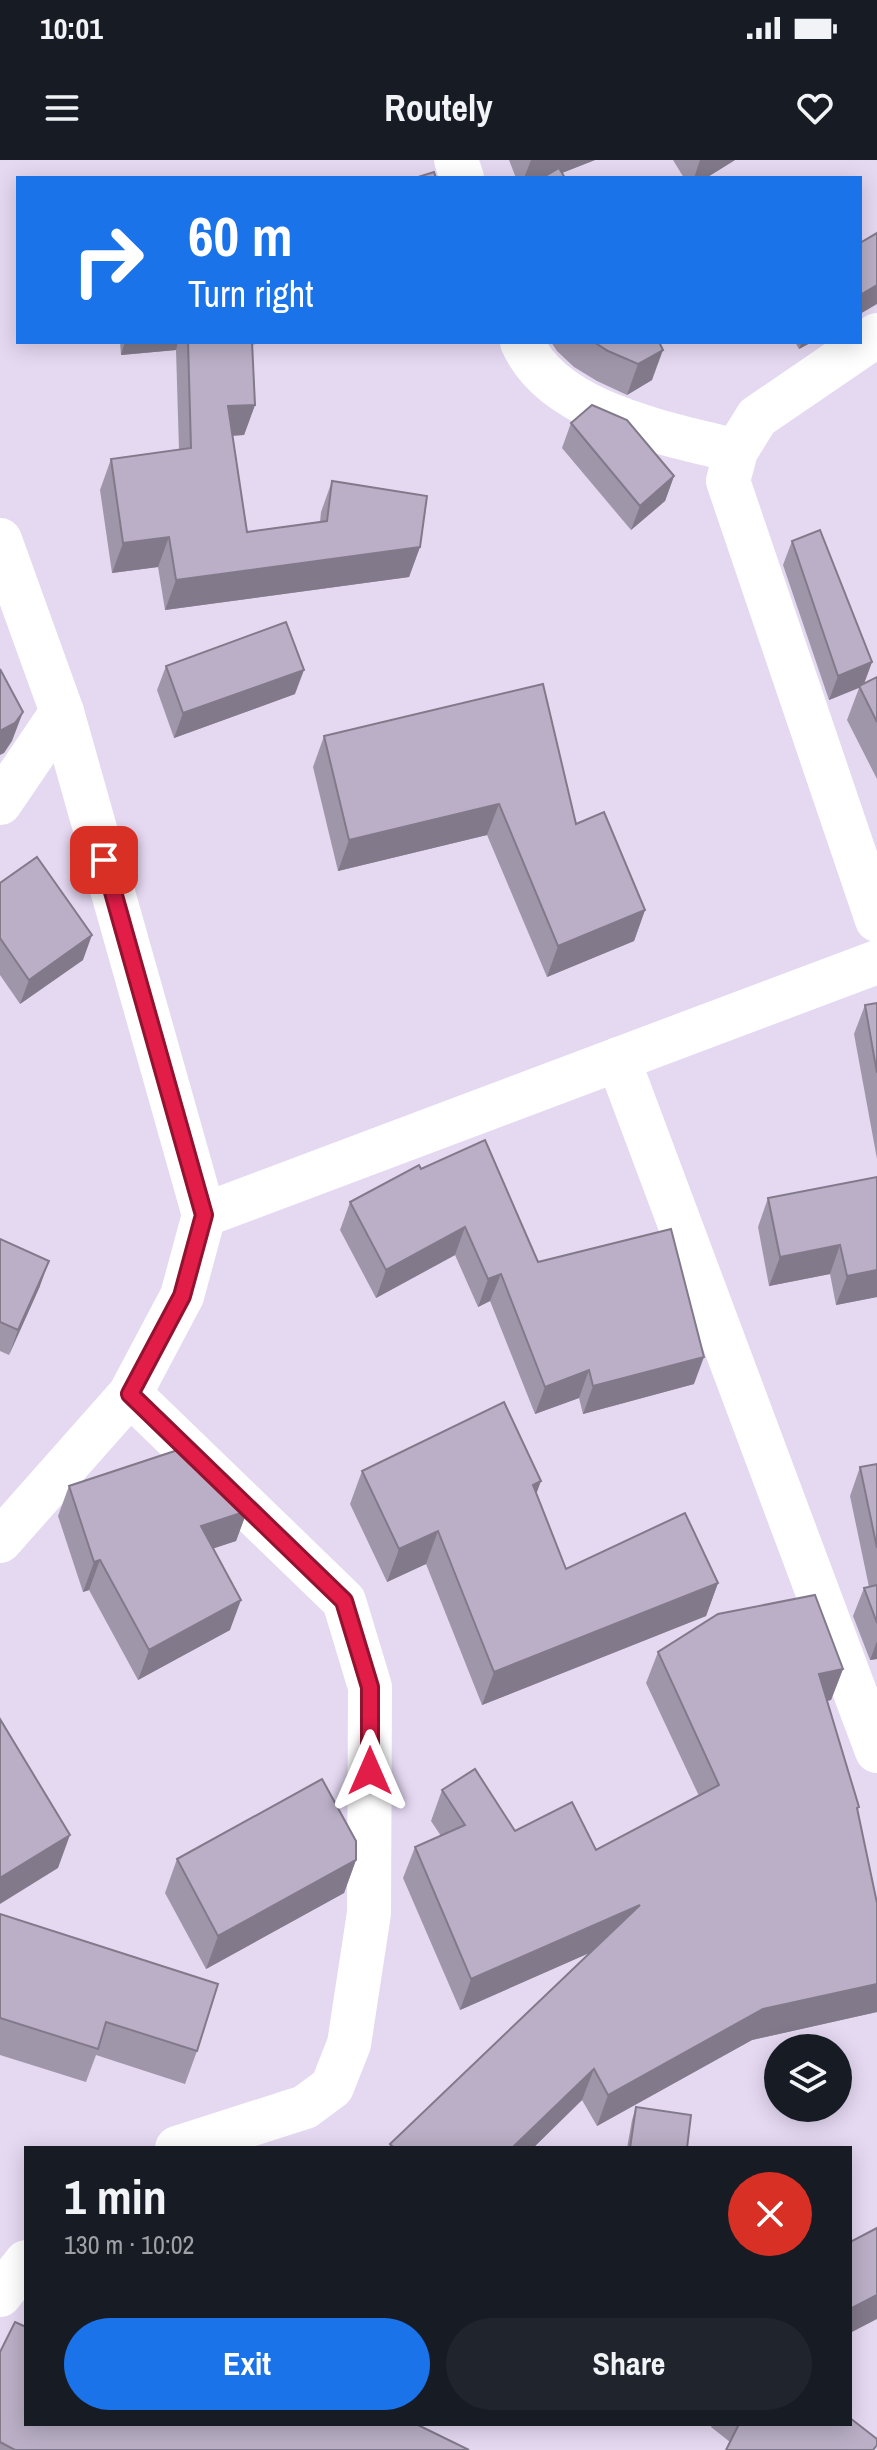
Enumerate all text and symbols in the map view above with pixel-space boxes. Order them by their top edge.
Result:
text: 10:01 [40,8,103,48]
text: Routely [384,84,493,132]
icon: menu [40,86,84,130]
icon: heart [793,86,837,130]
text: 60 m [188,198,293,273]
icon: right [56,208,160,312]
text: Turn right [188,270,313,318]
pin [70,826,138,894]
icon: arrive [82,838,126,882]
position arrow [328,1729,412,1813]
map controls [764,2034,852,2122]
button: layers [764,2034,852,2122]
text: 1 min [64,2164,167,2229]
button: close [728,2172,812,2256]
text: 130 m · 10:02 [64,2227,194,2262]
button: Exit [64,2318,430,2410]
button: Share [446,2318,812,2410]

